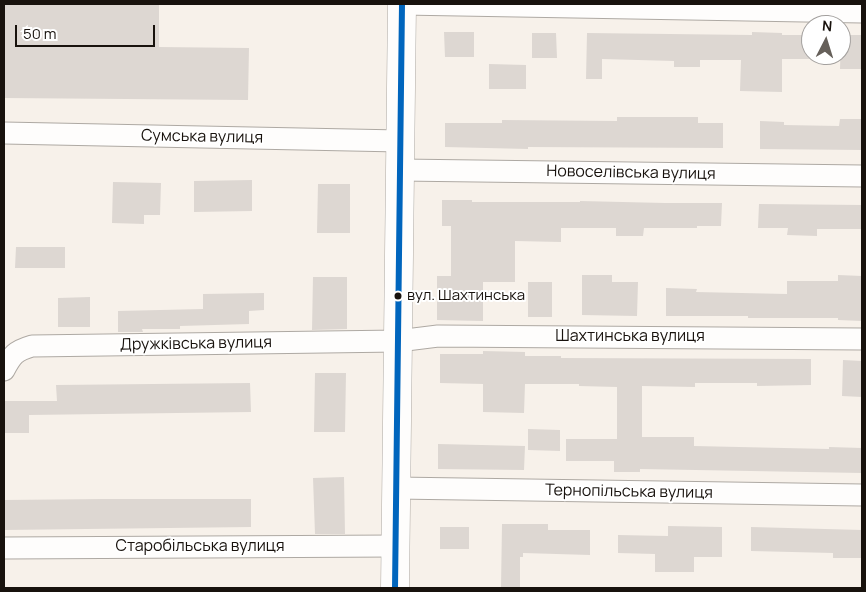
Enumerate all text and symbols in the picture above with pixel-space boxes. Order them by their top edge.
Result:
scale bar [18,15,158,47]
north arrow [801,15,851,65]
text: N [821,16,833,35]
text: 50 m [23,23,57,44]
street label: Сумська вулиця [141,126,263,148]
street label: Новоселівська вулиця [546,162,716,184]
place label: вул. Шахтинська [407,287,525,305]
marker: вул. Шахтинська [393,291,403,301]
street label: Шахтинська вулиця [555,327,705,347]
street label: Дружківська вулиця [120,333,272,355]
street label: Тернопільська вулиця [545,481,713,503]
street label: Старобільська вулиця [115,537,285,557]

